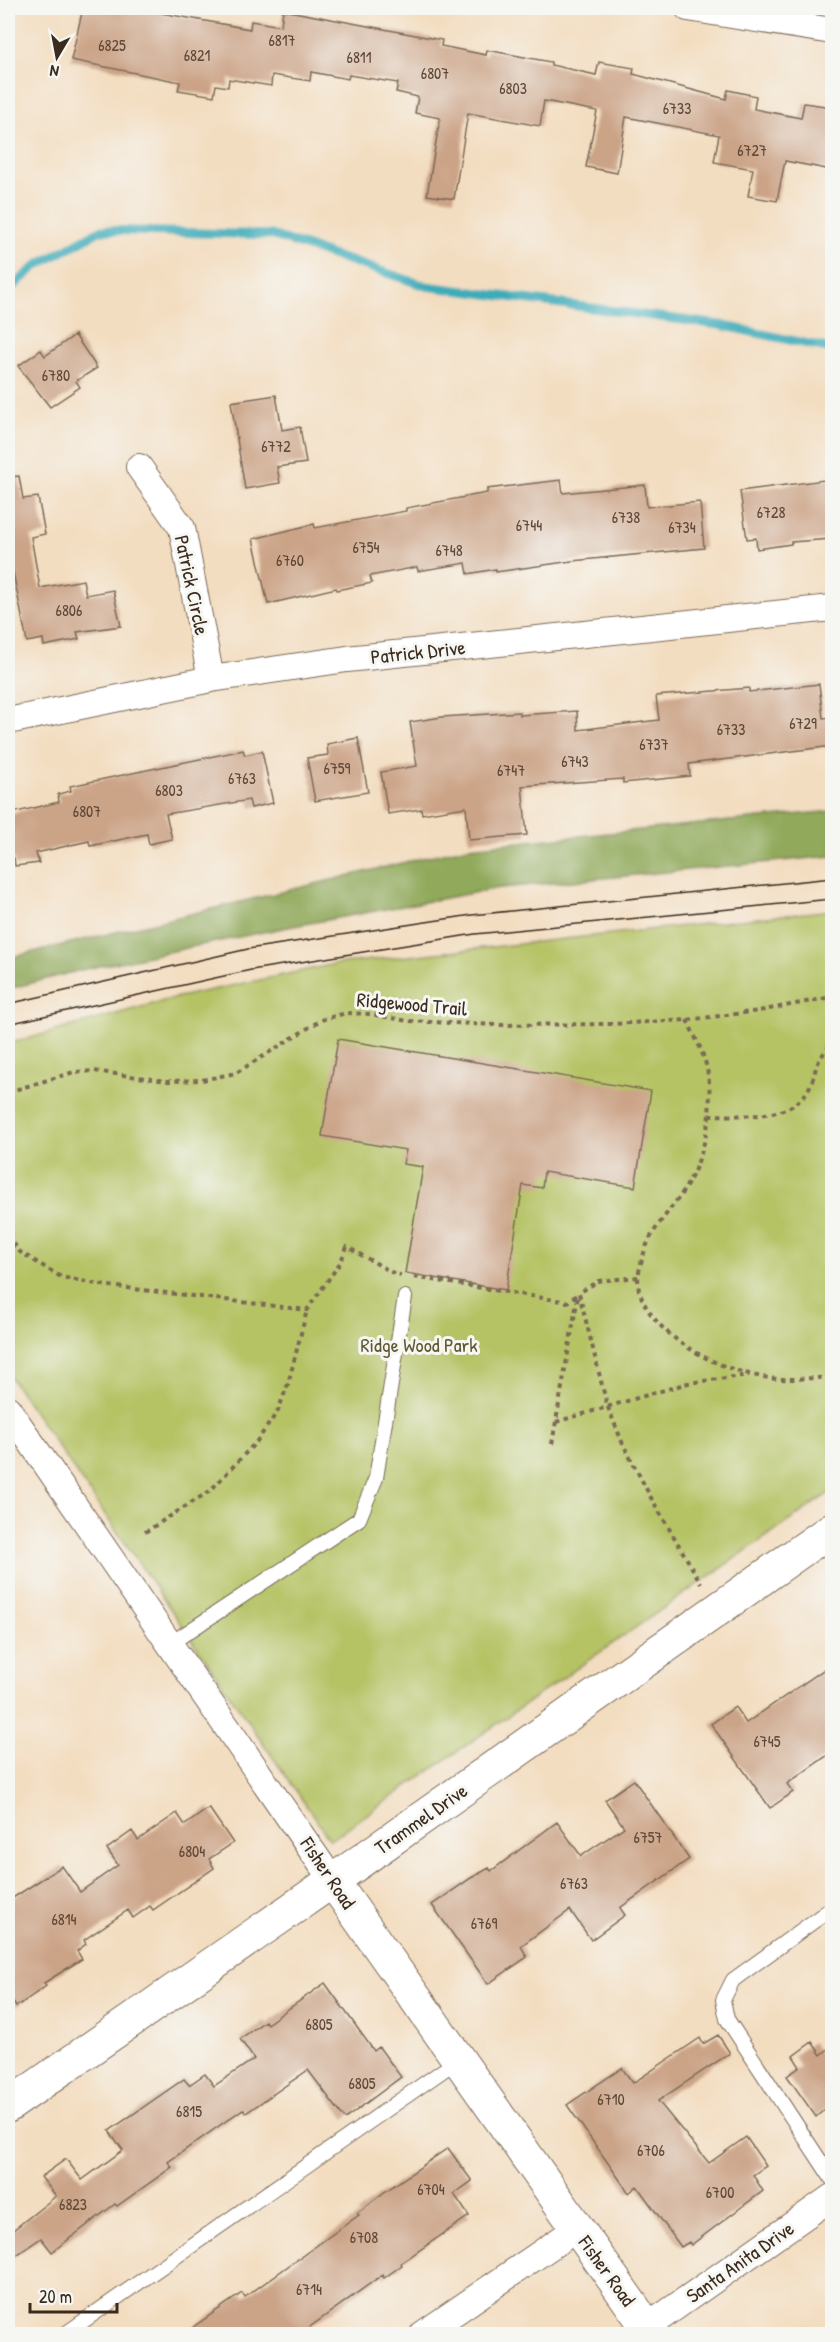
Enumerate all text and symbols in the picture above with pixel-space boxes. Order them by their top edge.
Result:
north arrow [27,27,87,87]
house number: 6817 [268,29,296,51]
house number: 6825 [98,34,126,56]
house number: 6821 [184,44,210,66]
house number: 6811 [347,46,372,68]
text: N [48,60,60,83]
house number: 6807 [421,62,449,84]
house number: 6803 [499,77,527,99]
house number: 6733 [663,97,691,119]
house number: 6727 [737,139,767,161]
house number: 6780 [42,364,70,386]
house number: 6772 [261,435,291,457]
house number: 6728 [757,501,785,523]
house number: 6738 [612,506,640,528]
house number: 6744 [516,514,542,536]
house number: 6734 [668,516,696,538]
street label: Patrick Circle [169,533,216,637]
house number: 6754 [352,536,380,558]
house number: 6748 [435,539,463,561]
house number: 6760 [276,549,304,571]
house number: 6806 [56,599,82,621]
street label: Patrick Drive [369,633,467,670]
house number: 6729 [789,712,817,734]
house number: 6733 [717,718,745,740]
house number: 6737 [639,733,669,755]
house number: 6743 [561,750,589,772]
house number: 6759 [324,757,351,779]
house number: 6747 [497,759,525,781]
house number: 6763 [228,767,256,789]
house number: 6803 [155,779,183,801]
house number: 6807 [73,800,101,822]
street label: Ridgewood Trail [356,985,469,1022]
park label: Ridge Wood Park [360,1331,478,1358]
house number: 6745 [753,1730,781,1752]
street label: Trammel Drive [369,1777,473,1861]
house number: 6757 [634,1826,663,1848]
street label: Fisher Road [294,1831,362,1914]
house number: 6804 [179,1840,205,1862]
house number: 6763 [560,1872,588,1894]
house number: 6814 [51,1908,77,1930]
house number: 6769 [471,1912,497,1934]
house number: 6805 [305,2013,333,2035]
house number: 6805 [348,2072,376,2094]
house number: 6710 [597,2088,625,2110]
house number: 6815 [176,2100,202,2122]
house number: 6706 [637,2139,665,2161]
house number: 6704 [417,2178,445,2200]
house number: 6700 [706,2181,734,2203]
house number: 6823 [59,2193,87,2215]
street label: Santa Anita Drive [681,2214,799,2309]
house number: 6708 [350,2226,378,2248]
street label: Fisher Road [572,2229,642,2312]
scale bar [30,2276,117,2314]
house number: 6714 [296,2278,322,2300]
text: 20 m [39,2284,72,2309]

